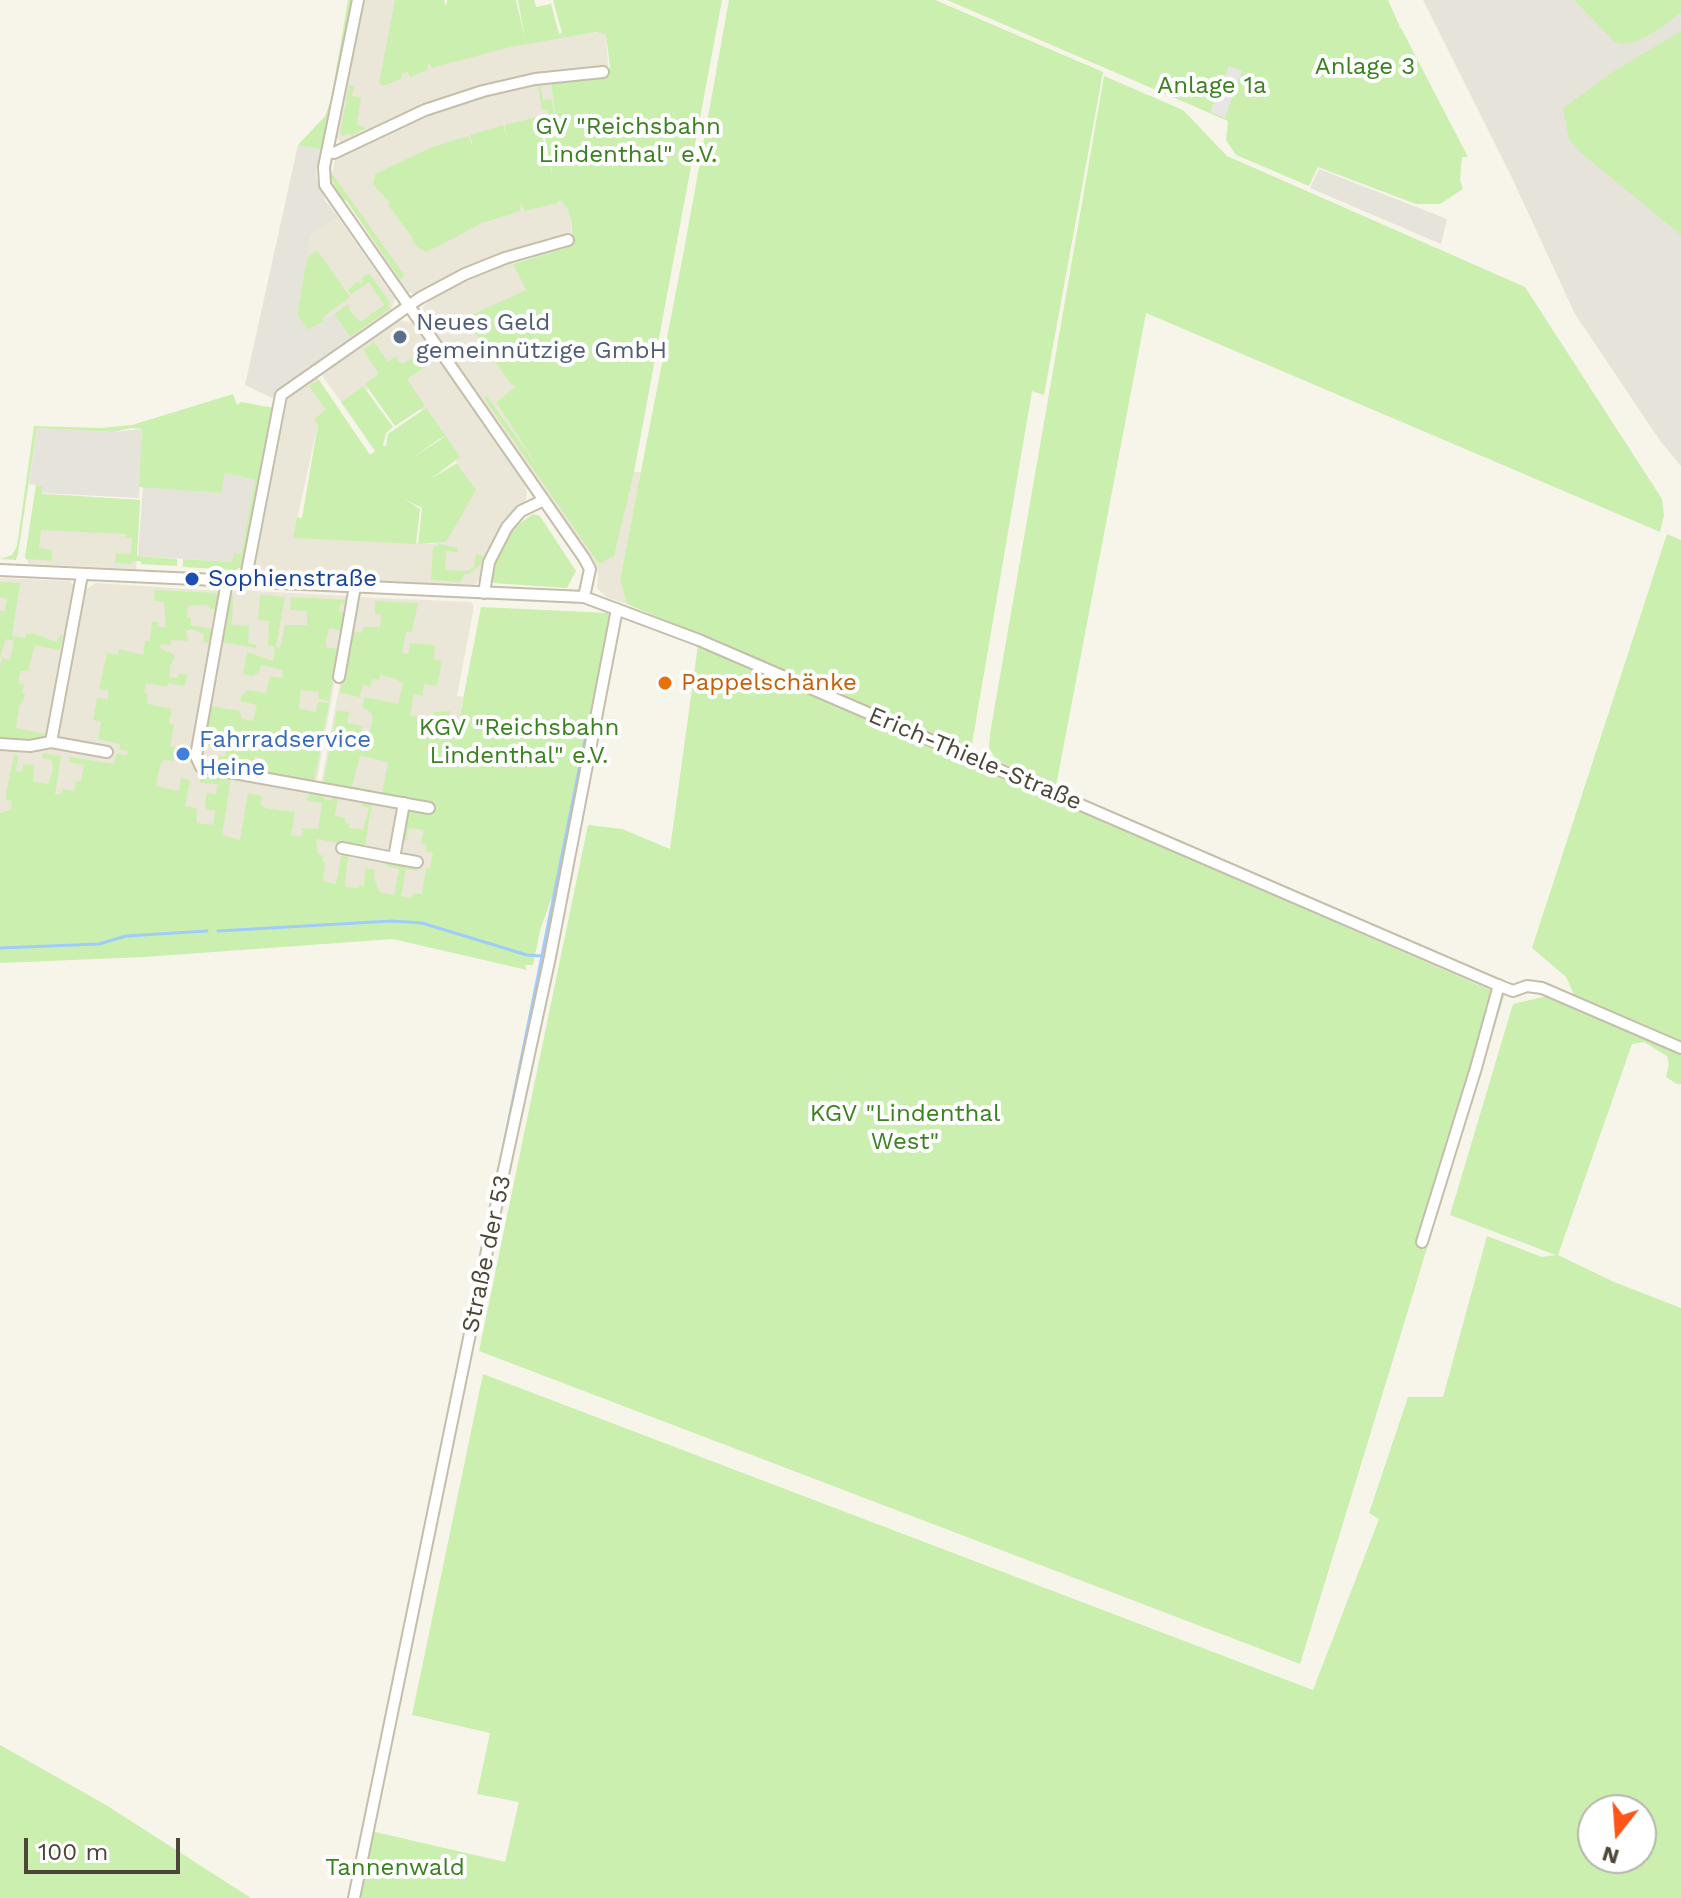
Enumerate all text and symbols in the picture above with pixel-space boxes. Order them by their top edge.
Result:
park label: Anlage 3 [1315,53,1415,81]
park label: Anlage 1a [1157,72,1267,100]
park label: GV "Reichsbahn Lindenthal" e.V. [535,113,721,169]
place label: Neues Geld gemeinnützige GmbH [416,309,667,365]
marker: Neues Geld gemeinnützige GmbH [391,328,409,346]
place label: Sophienstraße [208,565,377,593]
marker: Sophienstraße [183,570,201,588]
place label: Pappelschänke [681,669,857,697]
marker: Pappelschänke [656,674,674,692]
street label: Erich-Thiele-Straße [864,701,1086,817]
park label: KGV "Reichsbahn Lindenthal" e.V. [419,714,619,770]
place label: Fahrradservice Heine [199,726,371,782]
marker: Fahrradservice Heine [174,745,192,763]
park label: KGV "Lindenthal West" [810,1100,1000,1156]
street label: Straße der 53 [456,1173,518,1335]
north arrow [1577,1794,1657,1874]
scale bar [28,1822,184,1872]
text: 100 m [38,1838,108,1866]
text: N [1599,1841,1622,1870]
park label: Tannenwald [325,1854,465,1882]

